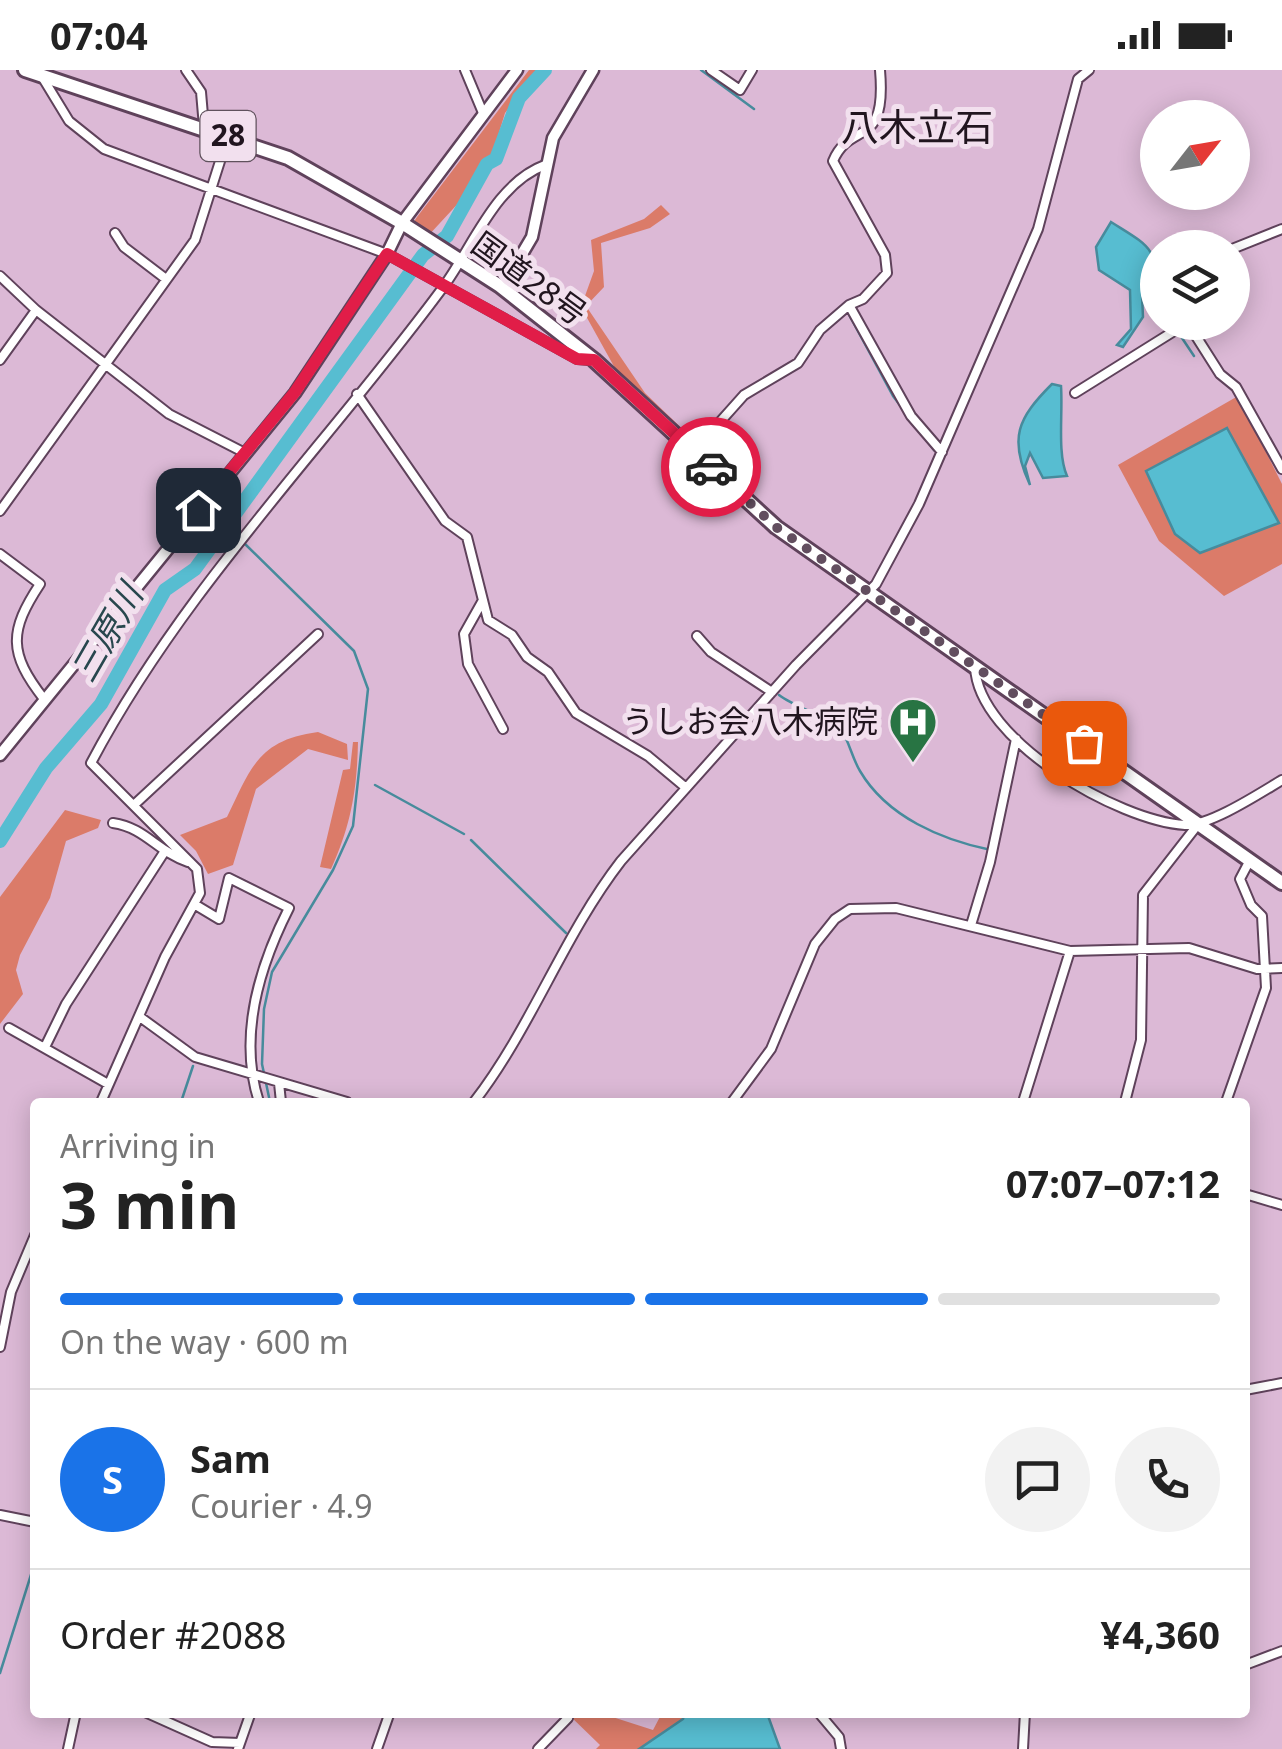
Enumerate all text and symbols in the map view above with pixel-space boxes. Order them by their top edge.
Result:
text: 07:04 [50,9,148,61]
district label: 八木立石 [841,100,993,152]
north arrow [1140,100,1250,210]
map controls [1140,100,1250,340]
road number: 28 [200,111,256,161]
street label: 国道28号 [464,221,596,334]
button: layers [1140,230,1250,340]
courier [661,417,761,517]
icon: car [684,440,739,495]
pin [156,468,241,553]
icon: home [171,483,226,538]
water label: 三原川 [59,572,154,689]
hospital icon: うしお会八木病院 [887,696,939,764]
place label: うしお会八木病院 [622,699,878,742]
pin [1042,701,1127,786]
icon: bag [1057,716,1112,771]
text: Arriving in [60,1124,215,1167]
text: 07:07–07:12 [1006,1157,1220,1209]
text: 3 min [60,1160,239,1248]
text: On the way · 600 m [60,1320,349,1363]
button: chat [985,1427,1090,1532]
button: phone [1115,1427,1220,1532]
text: Sam [190,1432,271,1484]
text: S [102,1453,123,1505]
text: Courier · 4.9 [190,1484,373,1527]
text: Order #2088 [60,1608,286,1660]
text: ¥4,360 [1100,1608,1220,1660]

